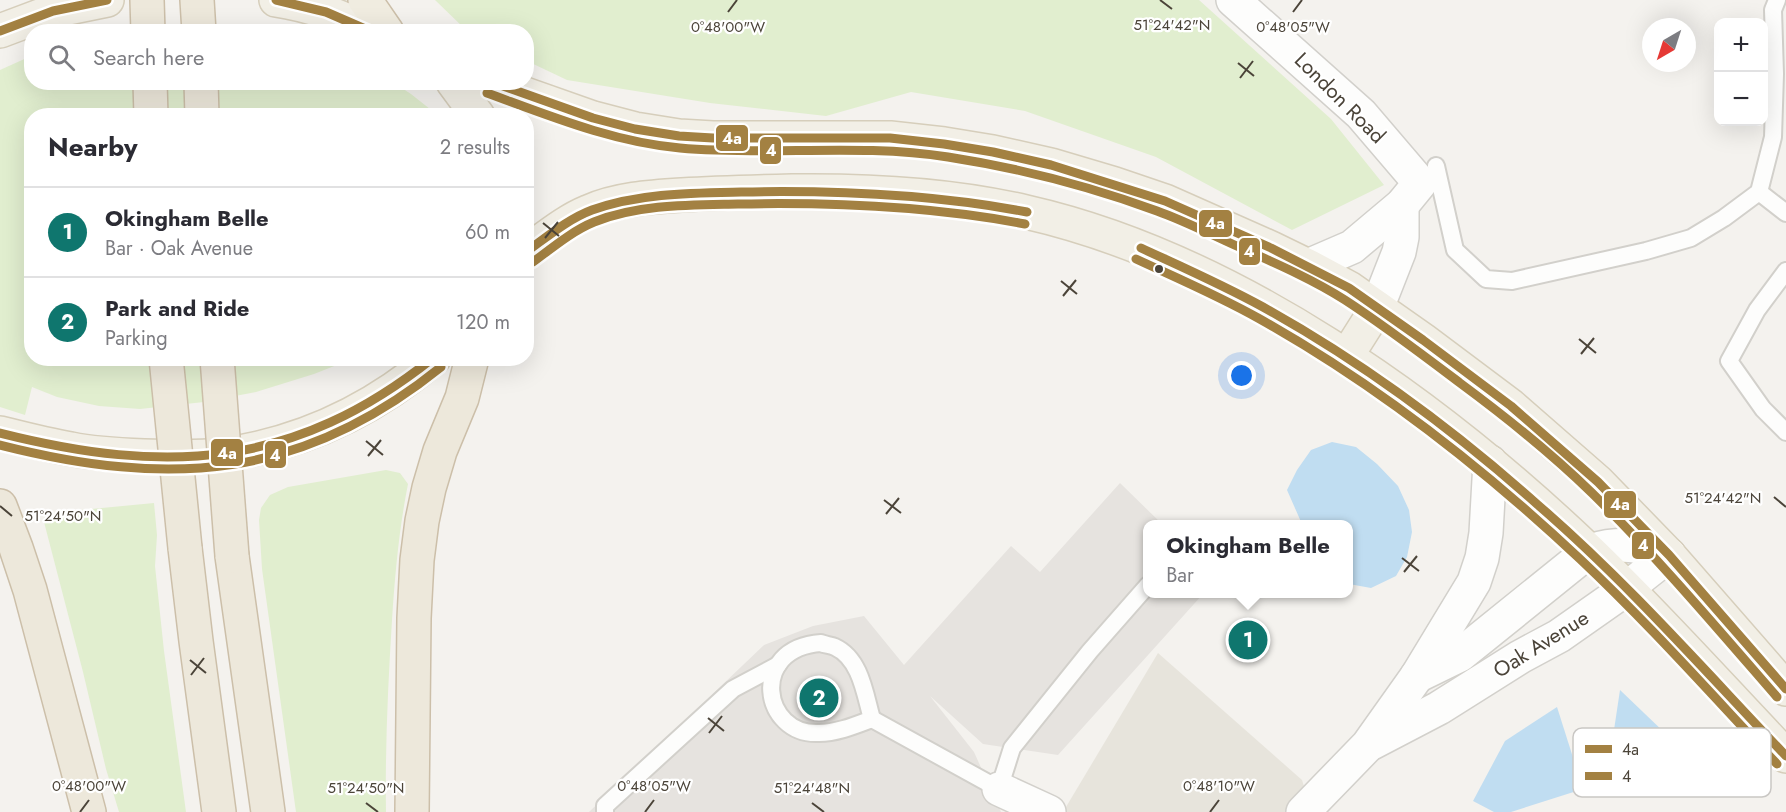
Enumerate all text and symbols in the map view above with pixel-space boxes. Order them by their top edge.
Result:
text: 51°24'42"N [1134,14,1210,36]
text: 0°48'00"W [691,16,765,38]
text: 0°48'05"W [1256,16,1330,38]
north arrow [1642,18,1696,72]
map controls [1714,18,1768,126]
button: + [1714,18,1768,72]
search box [24,24,534,90]
icon: search [45,41,78,74]
text: Search here [93,41,204,73]
street label: London Road [1288,46,1392,150]
button: − [1714,72,1768,126]
line badge: 4a [715,124,749,152]
text: 4a [722,127,742,150]
text: Nearby [48,128,137,166]
text: 2 results [440,133,510,162]
line badge: 4 [759,136,782,165]
text: 4 [765,139,777,162]
text: Okingham Belle [105,202,269,234]
line badge: 4a [1198,209,1233,238]
text: 4a [1205,212,1225,235]
text: 1 [62,218,73,247]
text: 60 m [465,218,510,247]
text: Bar · Oak Avenue [105,234,253,263]
line badge: 4 [1238,237,1261,266]
text: 4 [1243,240,1255,263]
unlabelled marker [1153,263,1165,275]
text: Park and Ride [105,292,249,324]
text: 2 [61,308,74,337]
text: 120 m [456,308,510,337]
text: Parking [105,324,168,353]
your location [1227,361,1256,390]
line badge: 4a [210,438,244,467]
line badge: 4 [264,440,287,469]
text: 4a [217,442,237,465]
text: 4 [269,444,281,467]
text: 51°24'42"N [1685,487,1761,509]
line badge: 4a [1603,490,1637,519]
text: 4a [1610,493,1630,516]
text: 51°24'50"N [25,505,102,527]
popup [1143,520,1353,598]
text: Okingham Belle [1166,529,1330,561]
line badge: 4 [1631,531,1655,560]
text: 4 [1637,534,1649,557]
text: Bar [1166,561,1194,590]
street label: Oak Avenue [1487,603,1595,685]
pin: 1 [1228,618,1268,662]
pin: 2 [800,676,838,720]
legend [1573,728,1771,797]
text: 4a [1622,738,1639,761]
text: 4 [1622,765,1631,788]
text: 0°48'00"W [52,775,126,797]
text: 0°48'05"W [617,775,691,797]
text: 0°48'10"W [1183,775,1255,797]
text: 51°24'50"N [328,777,405,799]
text: 51°24'48"N [774,777,850,799]

